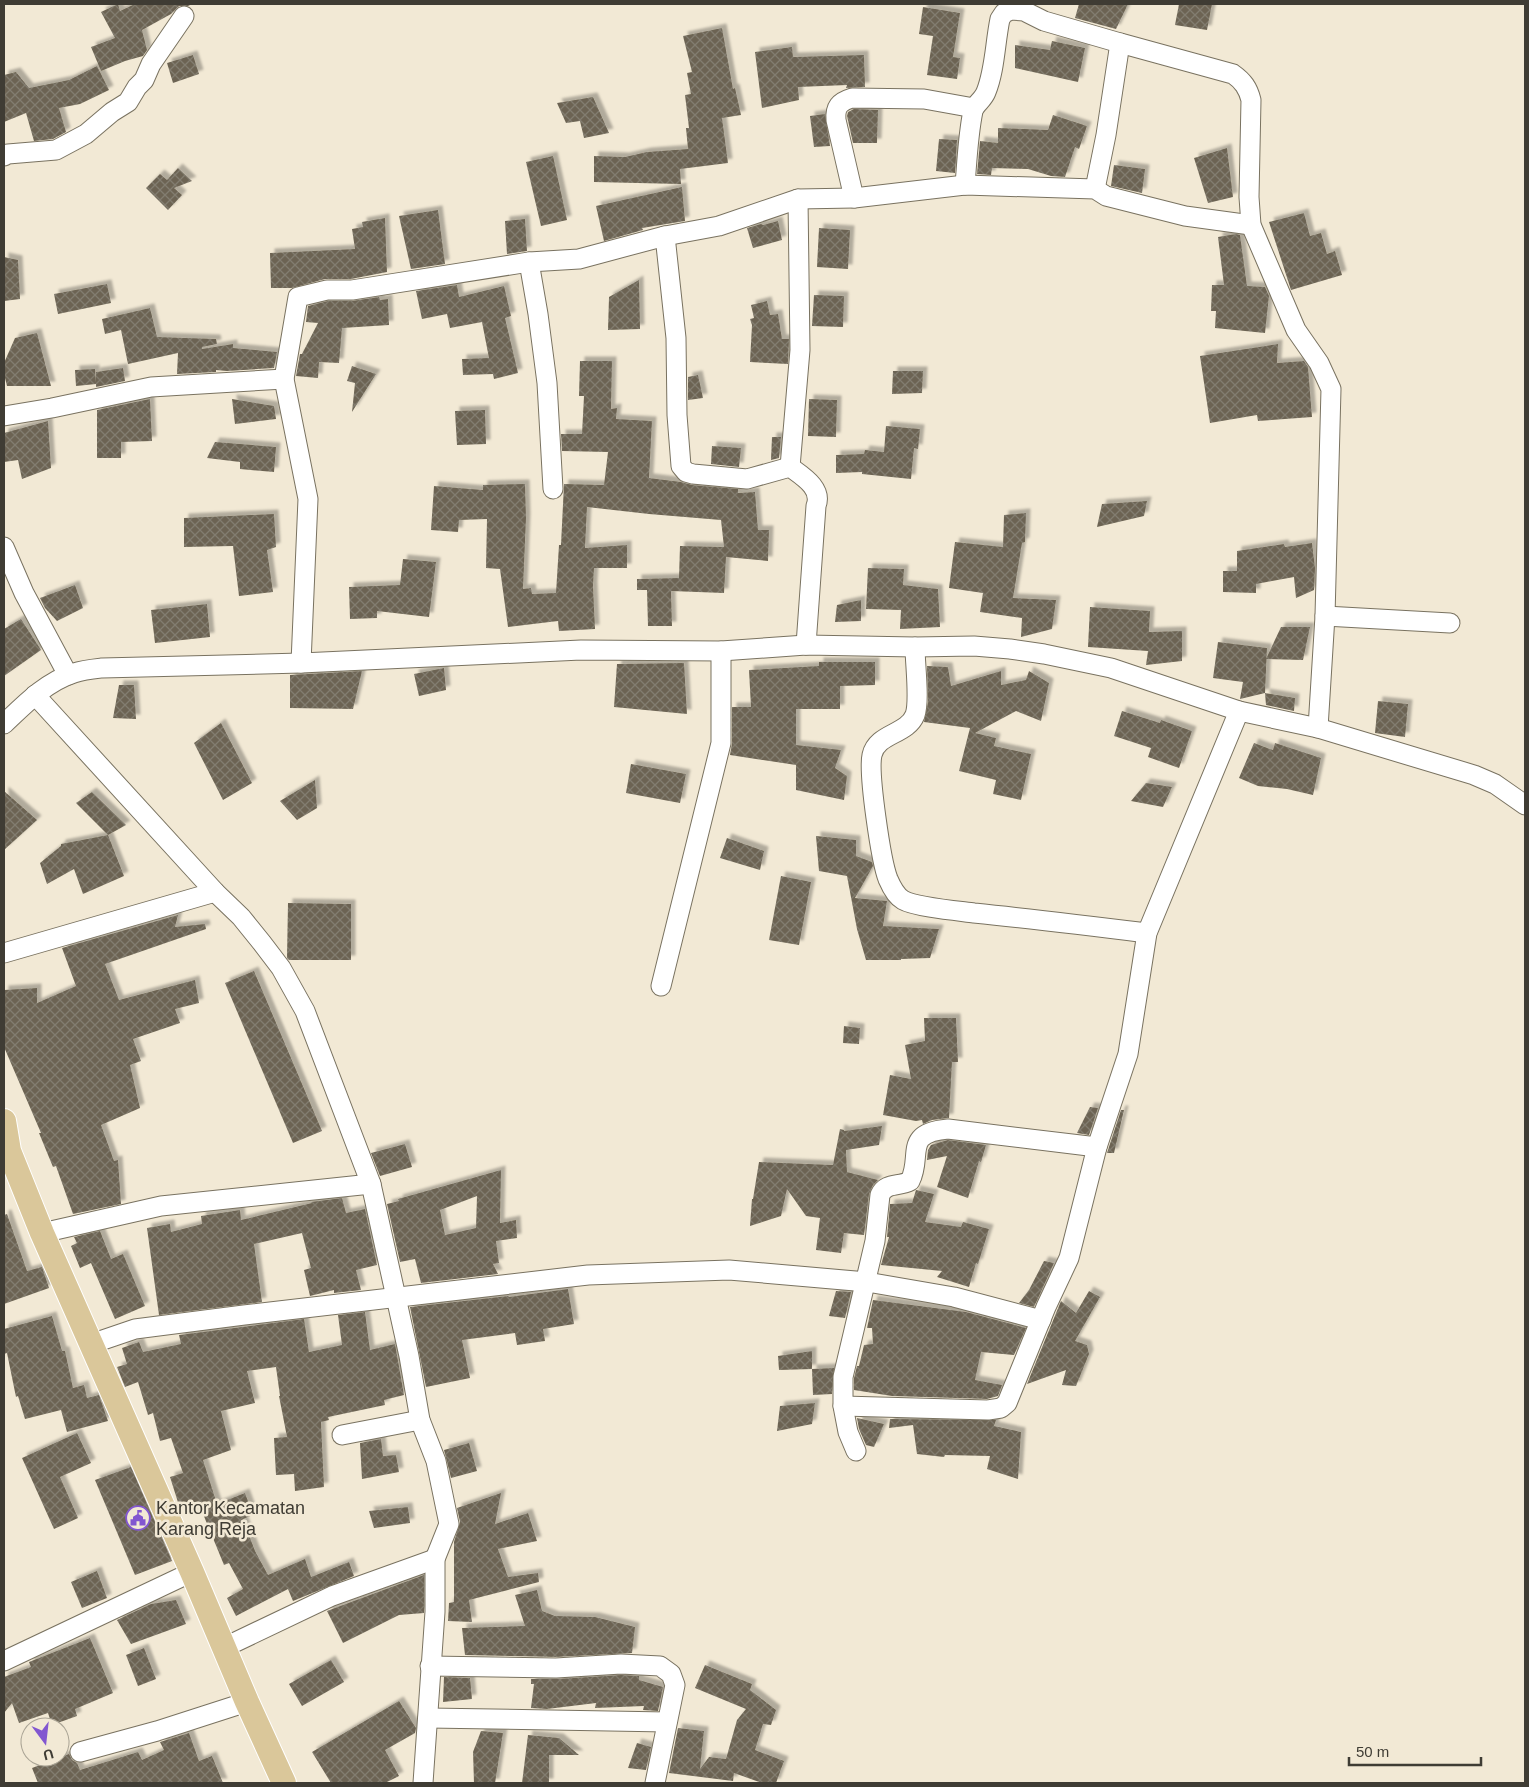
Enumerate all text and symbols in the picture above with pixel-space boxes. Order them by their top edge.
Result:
place label: Kantor Kecamatan Karang Reja [156,1498,305,1539]
public building icon: Kantor Kecamatan Karang Reja [125,1505,151,1531]
north arrow [20,1717,70,1767]
scale bar [1349,1734,1482,1766]
text: 50 m [1356,1743,1389,1760]
text: U [41,1746,55,1764]

